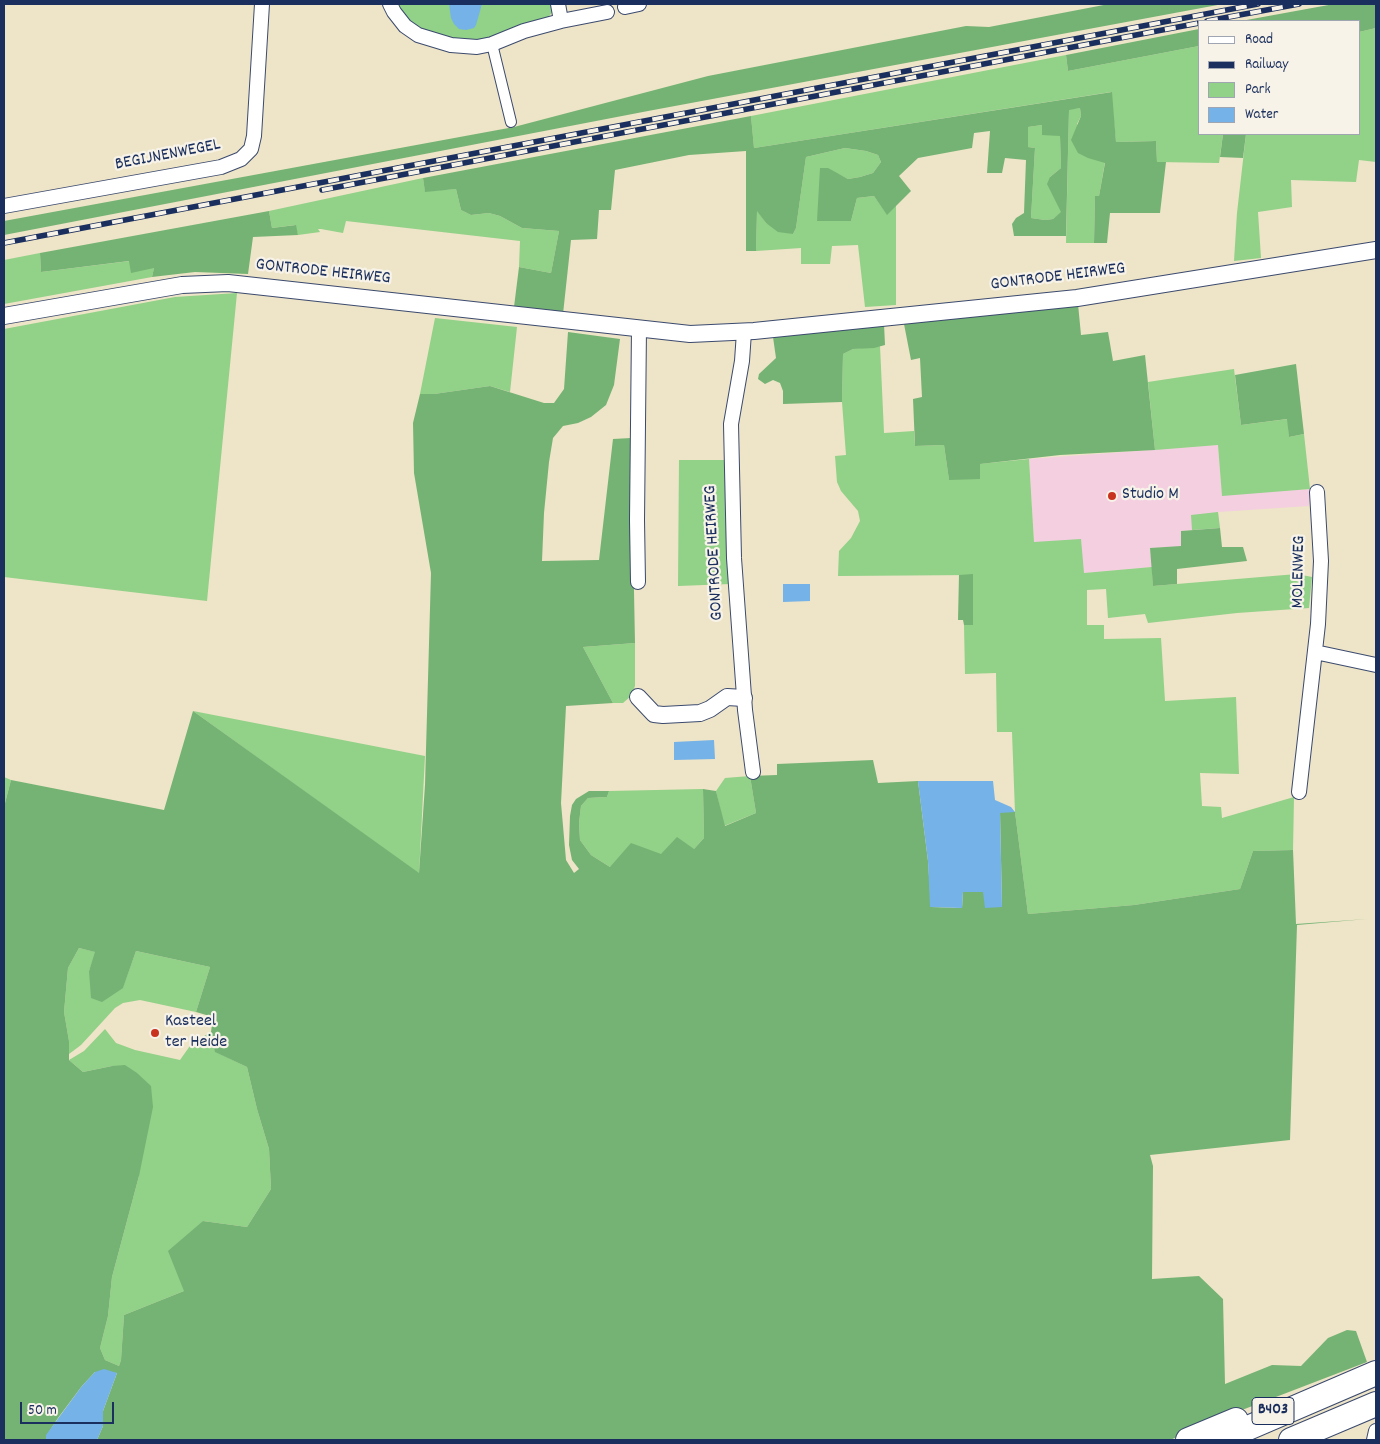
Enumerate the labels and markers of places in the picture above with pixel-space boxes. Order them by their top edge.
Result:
place label: Studio M [1122,485,1179,507]
marker: Studio M [1106,490,1118,502]
place label: Kasteel ter Heide [165,1012,227,1054]
marker: Kasteel ter Heide [149,1027,161,1039]

